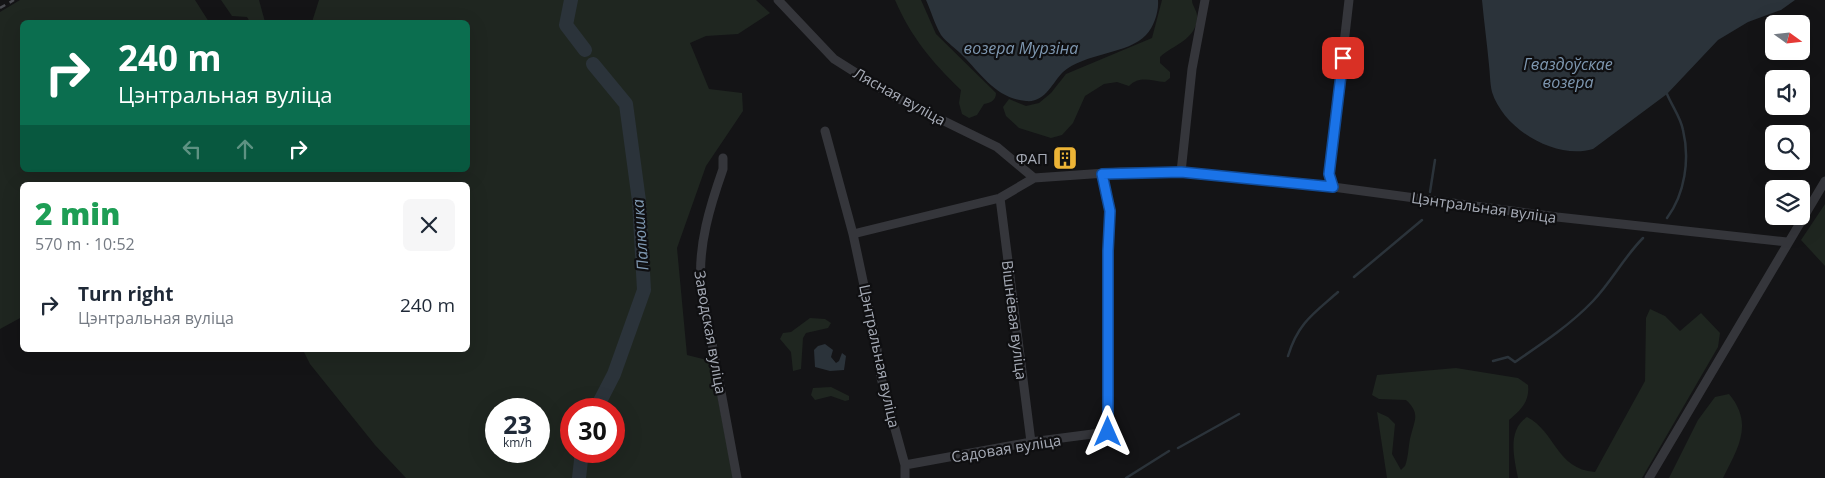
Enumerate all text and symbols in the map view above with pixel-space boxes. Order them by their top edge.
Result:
north arrow [1765,15,1810,60]
map controls [1765,15,1810,225]
text: 240 m [118,34,222,81]
water label: возера Мурзіна [964,37,1078,59]
pin [1322,37,1364,79]
icon: right [35,40,100,105]
icon: arrive [1329,44,1357,72]
water label: Гваздоўскае возера [1523,53,1613,93]
street label: Лясная вуліца [850,62,950,130]
button: sound [1765,70,1810,115]
text: Цэнтральная вуліца [118,79,332,109]
button: search [1765,125,1810,170]
icon: left [178,135,206,163]
icon: ahead [231,135,259,163]
icon: right [284,135,312,163]
building icon: ФАП [1052,145,1078,171]
place label: ФАП [1016,148,1048,168]
button: layers [1765,180,1810,225]
street label: Цэнтральная вуліца [1410,187,1558,227]
text: 2 min [35,193,120,234]
water label: Палюшка [627,198,653,272]
button: close [403,199,455,251]
text: 570 m · 10:52 [35,233,135,255]
street label: Вішнёвая вуліца [998,259,1032,381]
street label: Заводская вуліца [690,269,732,395]
text: Turn right [78,281,173,307]
street label: Цэнтральная вуліца [855,282,905,430]
icon: right [35,291,63,319]
text: 240 m [400,292,455,318]
text: Цэнтральная вуліца [78,307,234,329]
speed limit sign: 30 [560,398,625,463]
position arrow [1081,405,1133,457]
text: 23 [503,407,532,441]
street label: Садовая вуліца [950,429,1062,467]
text: km/h [503,434,532,451]

